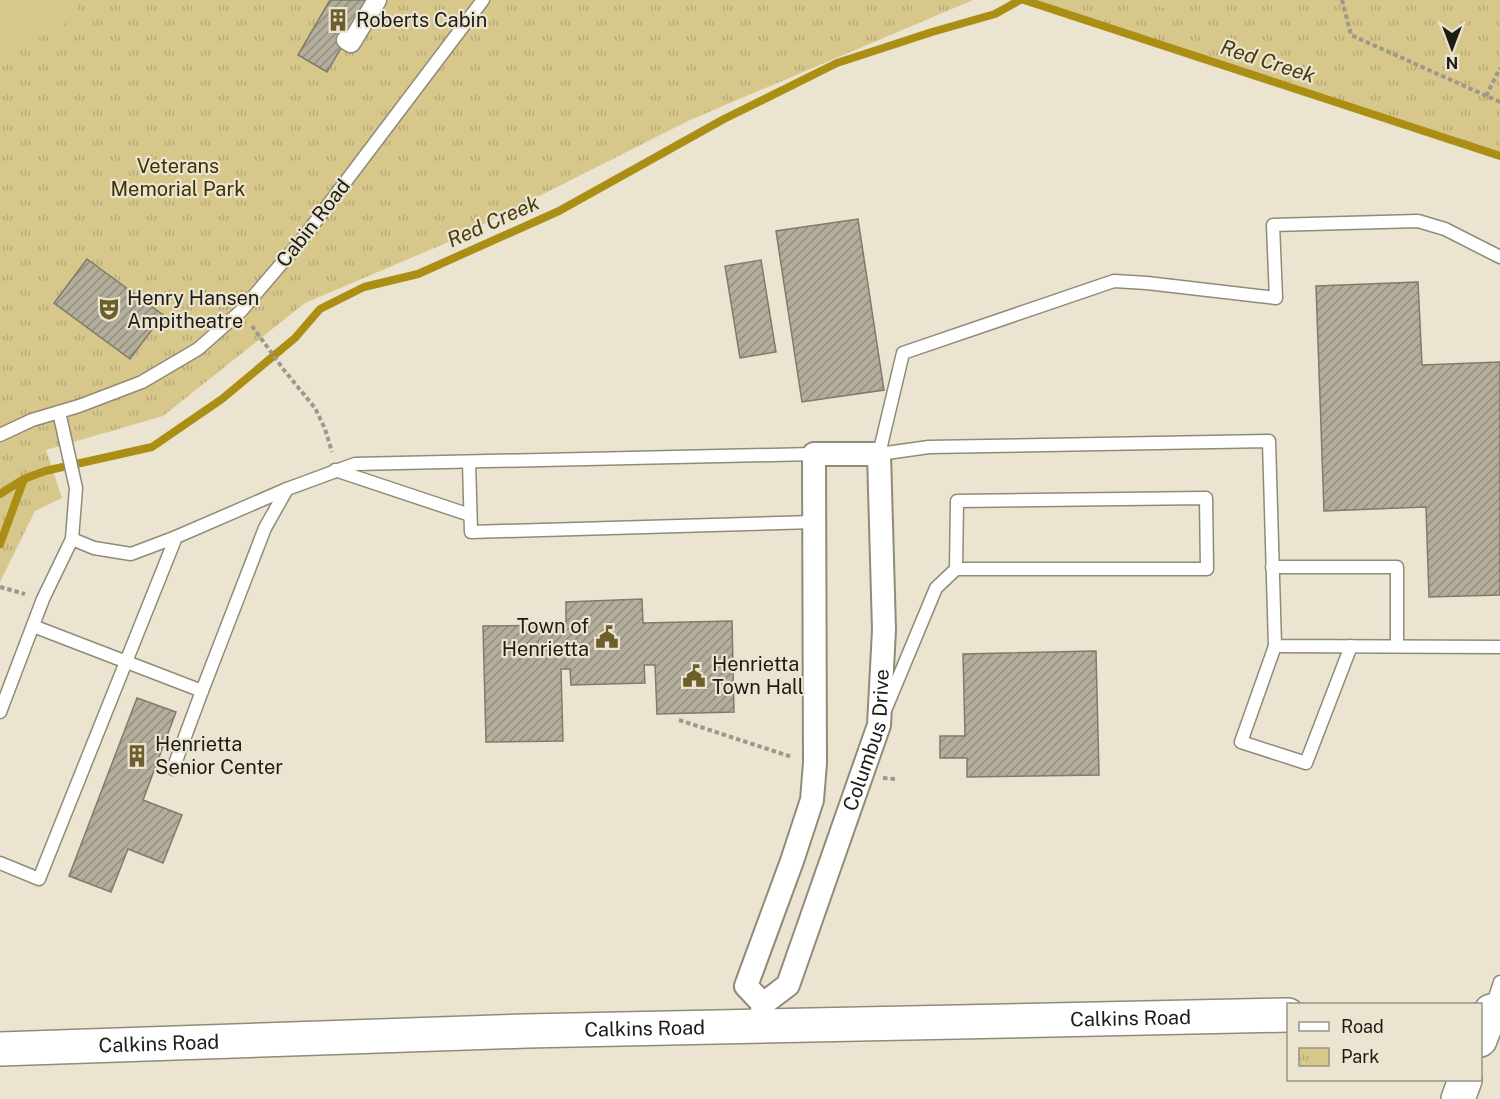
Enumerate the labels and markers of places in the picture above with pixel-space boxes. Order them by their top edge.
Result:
building icon: Roberts Cabin [325,7,351,33]
place label: Roberts Cabin [356,8,487,32]
place label: Henry Hansen Ampitheatre [127,286,259,333]
theatre icon: Henry Hansen Ampitheatre [96,296,122,322]
place label: Town of Henrietta [502,614,589,661]
public building icon: Town of Henrietta [594,624,620,650]
place label: Henrietta Town Hall [712,652,804,699]
public building icon: Henrietta Town Hall [681,663,707,689]
place label: Henrietta Senior Center [155,732,283,779]
building icon: Henrietta Senior Center [124,743,150,769]

